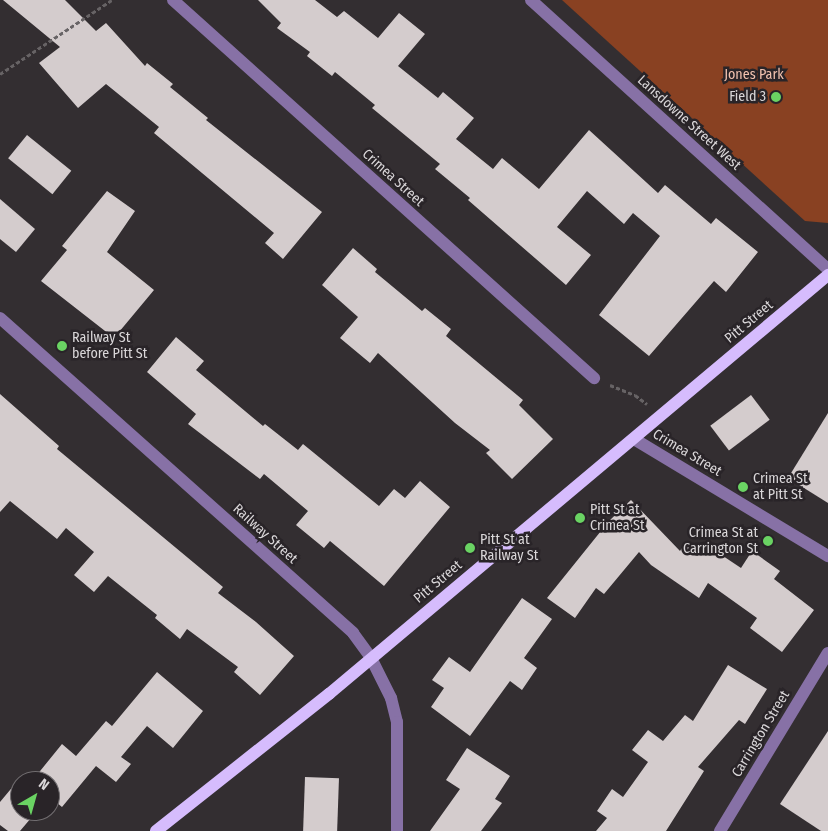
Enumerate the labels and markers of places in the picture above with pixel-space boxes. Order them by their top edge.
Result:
place label: Field 3 [729,89,766,105]
marker: Field 3 [770,91,782,103]
place label: Railway St before Pitt St [72,330,147,362]
marker: Railway St before Pitt St [56,340,68,352]
place label: Crimea St at Pitt St [753,471,808,504]
marker: Crimea St at Pitt St [737,481,749,493]
place label: Pitt St at Crimea St [590,502,645,534]
marker: Pitt St at Crimea St [574,512,586,524]
place label: Crimea St at Carrington St [683,525,758,558]
place label: Pitt St at Railway St [480,532,538,564]
marker: Crimea St at Carrington St [762,535,774,547]
marker: Pitt St at Railway St [464,542,476,554]

